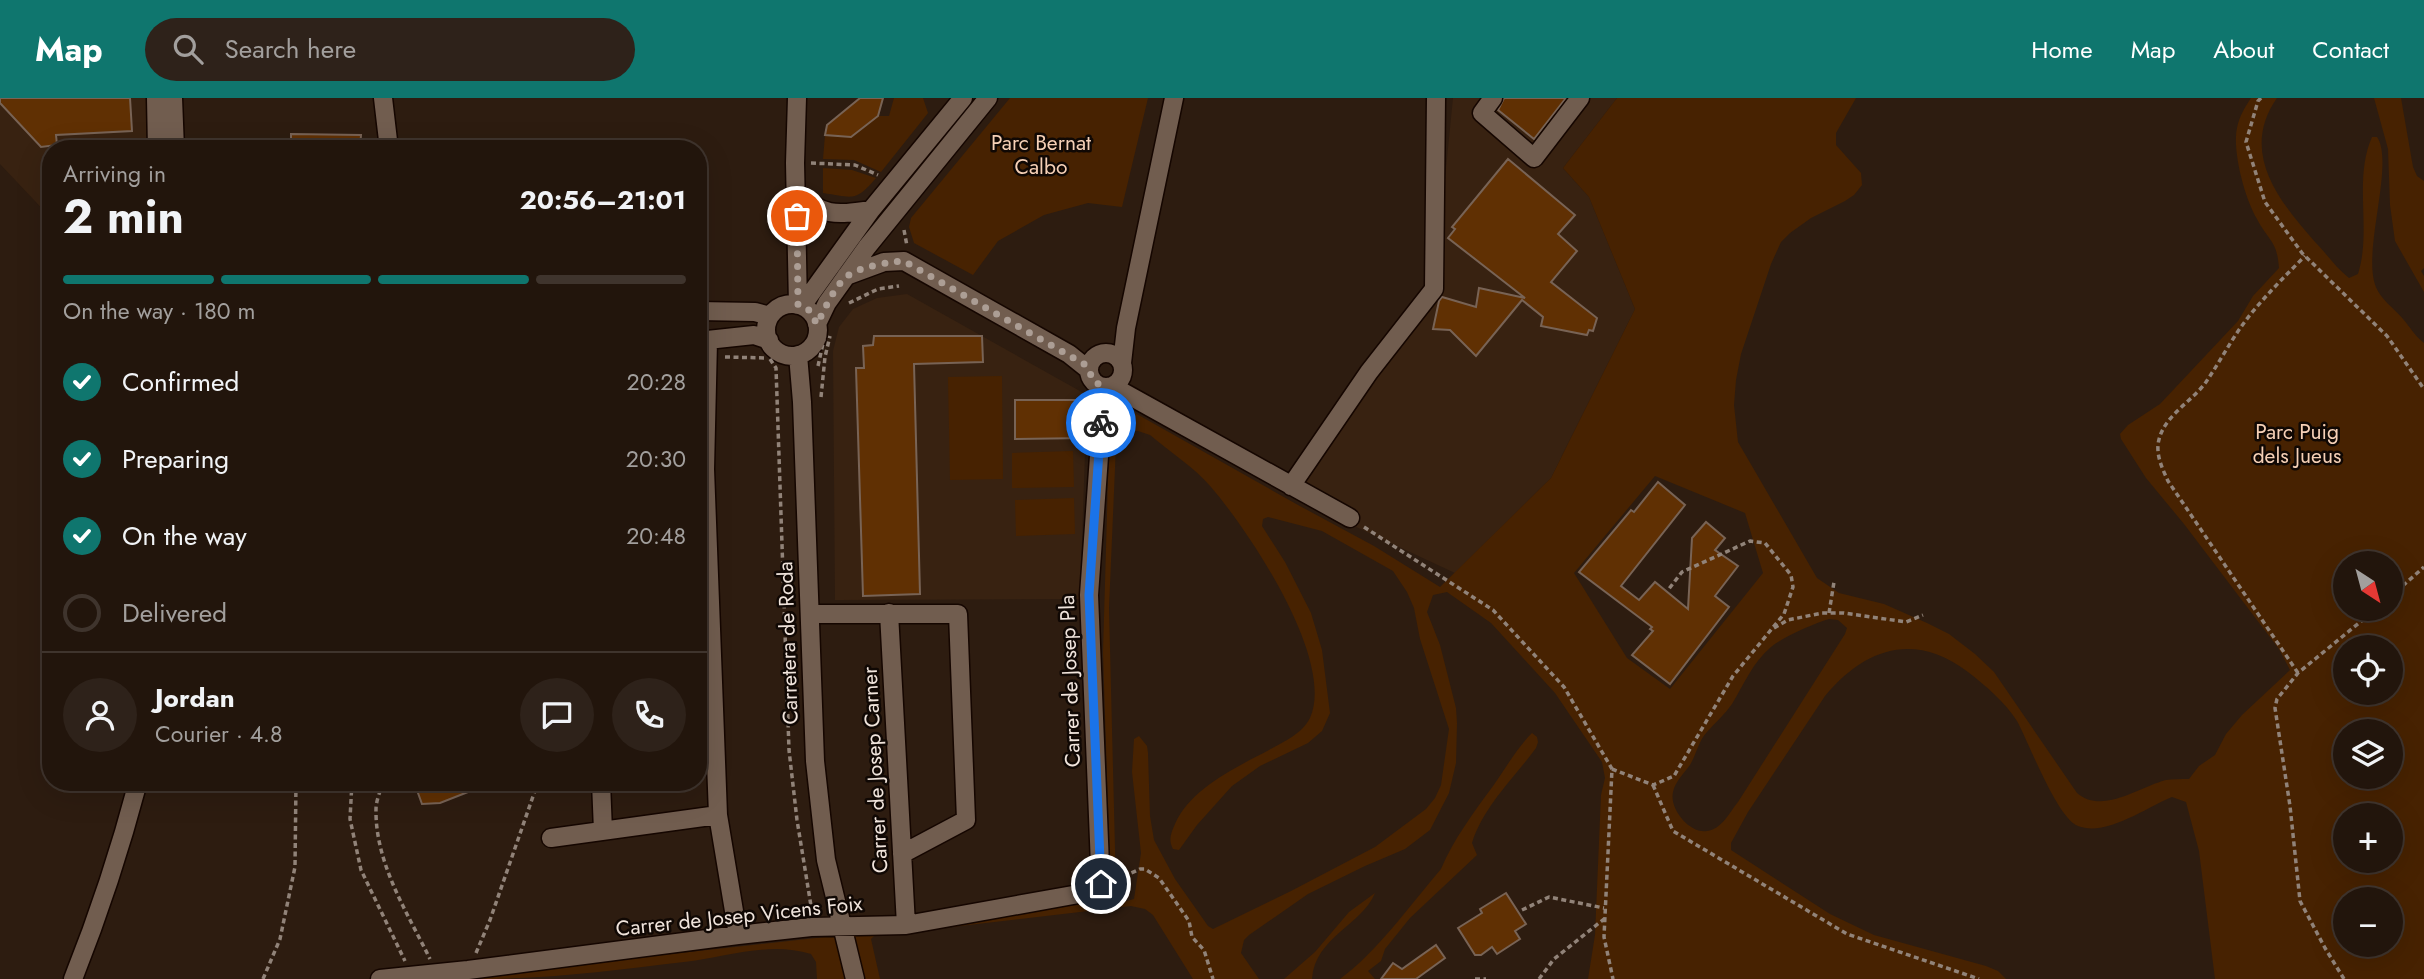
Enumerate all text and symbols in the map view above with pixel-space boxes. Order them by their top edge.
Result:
search box [145,18,635,81]
text: Map [35,26,103,73]
icon: search [169,30,207,68]
text: Search here [225,30,356,68]
text: Home [2031,32,2093,67]
text: Map [2131,32,2175,67]
text: About [2213,32,2274,67]
text: Contact [2312,32,2389,67]
park label: Parc Bernat Calbo [991,128,1091,182]
text: Arriving in [63,157,166,191]
text: 20:56–21:01 [520,181,686,219]
text: 2 min [63,184,184,250]
pin [767,186,827,246]
icon: bag [778,197,816,235]
text: On the way · 180 m [63,294,255,328]
icon: check [63,363,101,401]
text: Confirmed [122,363,239,401]
text: 20:28 [627,365,686,399]
courier [1066,388,1136,458]
icon: bike [1082,404,1120,442]
park label: Parc Puig dels Jueus [2253,417,2341,471]
icon: check [63,440,101,478]
text: Preparing [122,440,229,478]
text: 20:30 [626,442,686,476]
icon: check [63,517,101,555]
text: On the way [122,517,247,555]
text: 20:48 [626,519,686,553]
north arrow [2333,551,2403,621]
map controls [2333,551,2403,957]
street label: Carretera de Roda [770,561,806,725]
text: Delivered [122,594,227,632]
street label: Carrer de Josep Pla [1052,594,1088,768]
button: locate [2333,635,2403,705]
street label: Carrer de Josep Carner [855,665,895,874]
button: person [63,678,137,752]
button: chat [520,678,594,752]
button: phone [612,678,686,752]
text: Jordan [155,679,235,717]
text: Courier · 4.8 [155,717,283,751]
button: layers [2333,719,2403,789]
button: + [2333,803,2403,873]
pin [1071,854,1131,914]
icon: home [1082,865,1120,903]
button: − [2333,887,2403,957]
street label: Carrer de Josep Vicens Foix [614,888,864,944]

